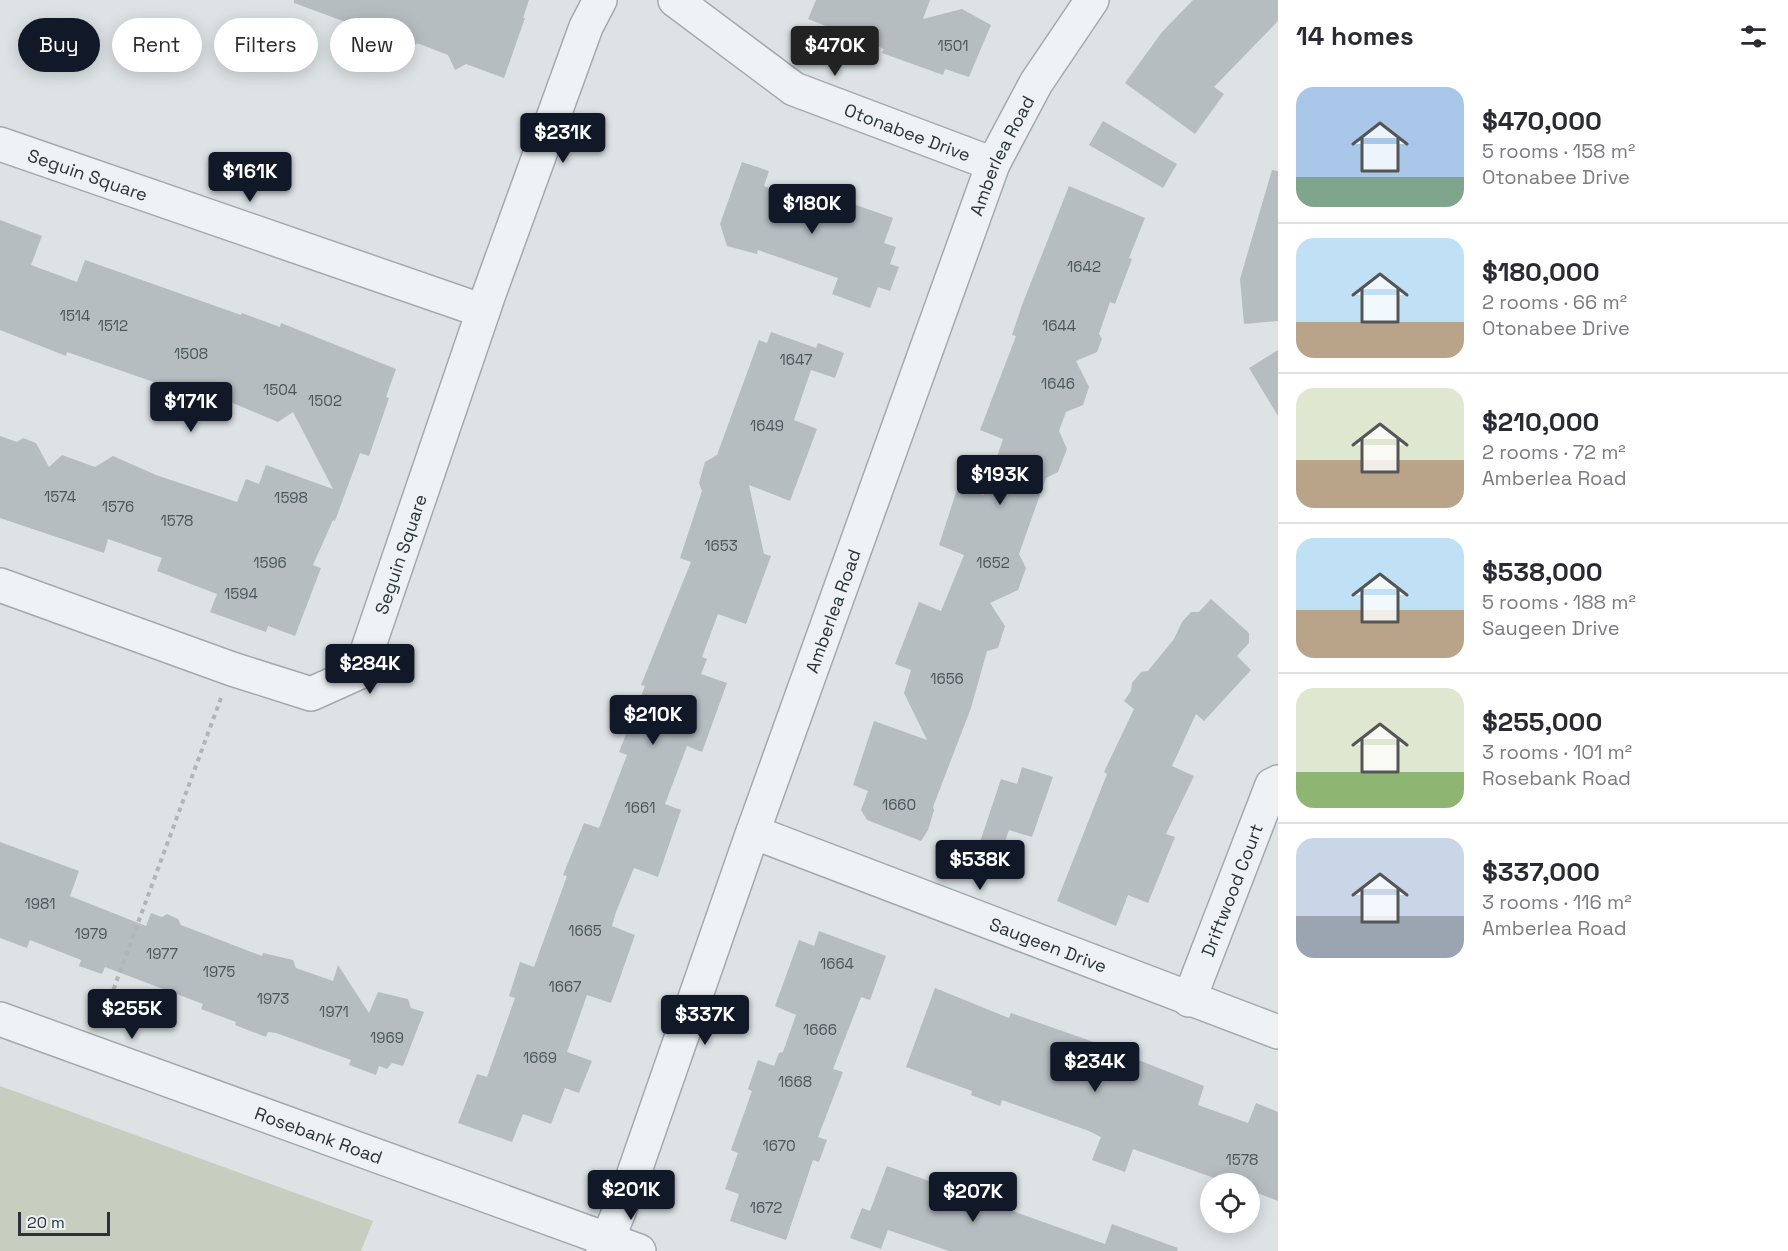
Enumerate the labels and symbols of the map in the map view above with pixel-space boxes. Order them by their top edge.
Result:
pin: $470K [793,26,877,77]
house number: 1501 [937,36,969,55]
street label: Amberlea Road [964,91,1039,219]
street label: Otonabee Drive [841,98,974,166]
pin: $231K [521,113,605,164]
street label: Seguin Square [25,143,151,206]
pin: $161K [208,152,292,203]
pin: $180K [770,184,854,235]
house number: 1642 [1067,257,1101,276]
house number: 1514 [60,306,90,325]
house number: 1512 [98,316,128,335]
house number: 1644 [1042,316,1076,335]
house number: 1508 [174,344,208,363]
house number: 1647 [780,350,812,369]
house number: 1646 [1041,374,1075,393]
house number: 1504 [263,380,297,399]
pin: $171K [149,382,233,433]
house number: 1502 [308,391,342,410]
house number: 1649 [750,416,784,435]
pin: $193K [958,455,1042,506]
house number: 1574 [44,487,76,506]
house number: 1598 [274,488,308,507]
street label: Seguin Square [369,491,431,617]
house number: 1576 [102,497,134,516]
house number: 1578 [161,511,193,530]
house number: 1653 [704,536,738,555]
street label: Amberlea Road [800,546,865,676]
house number: 1596 [253,553,287,572]
house number: 1652 [976,553,1010,572]
house number: 1594 [224,584,258,603]
pin: $284K [328,644,412,695]
house number: 1656 [930,669,964,688]
pin: $210K [611,695,695,746]
house number: 1660 [882,795,916,814]
house number: 1661 [625,798,655,817]
street label: Driftwood Court [1195,820,1268,960]
pin: $538K [938,840,1022,891]
house number: 1981 [24,894,56,913]
street label: Saugeen Drive [986,912,1110,977]
house number: 1665 [568,921,602,940]
house number: 1979 [75,924,107,943]
house number: 1977 [146,944,178,963]
house number: 1664 [820,954,854,973]
house number: 1975 [203,962,235,981]
house number: 1667 [549,977,581,996]
pin: $255K [90,989,174,1040]
house number: 1973 [257,989,289,1008]
pin: $337K [663,995,747,1046]
house number: 1971 [319,1002,349,1021]
house number: 1666 [803,1020,837,1039]
house number: 1969 [370,1028,404,1047]
pin: $234K [1053,1042,1137,1093]
house number: 1669 [523,1048,557,1067]
house number: 1668 [778,1072,812,1091]
street label: Rosebank Road [252,1101,386,1168]
house number: 1670 [762,1136,796,1155]
house number: 1578 [1226,1150,1258,1169]
pin: $201K [589,1170,673,1221]
pin: $207K [931,1172,1015,1223]
house number: 1672 [750,1198,782,1217]
scale bar [18,1209,110,1236]

